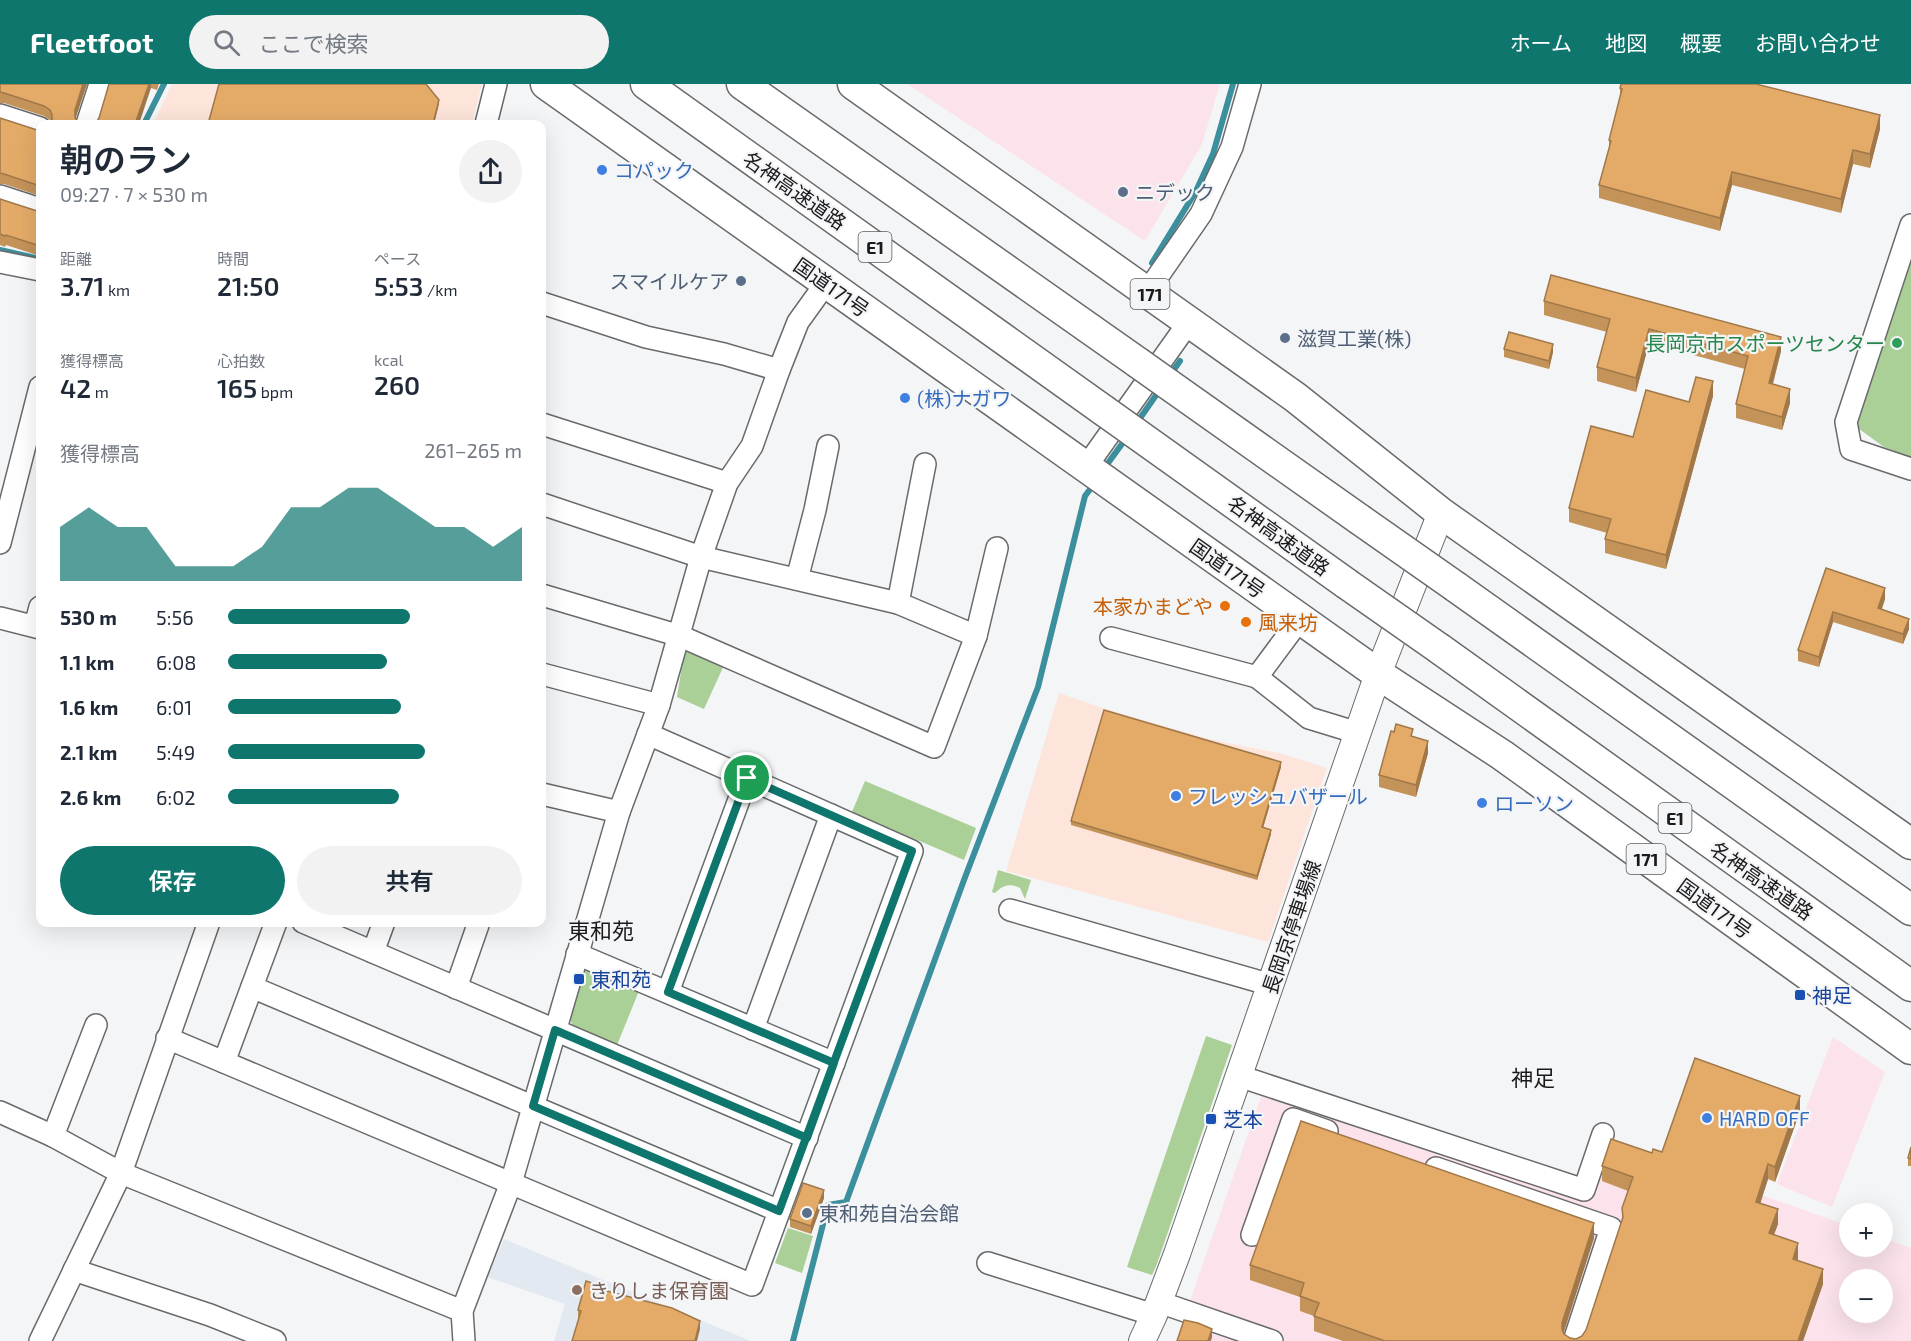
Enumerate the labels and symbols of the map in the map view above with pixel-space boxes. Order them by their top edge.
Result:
street label: 名神高速道路 [739,146,851,234]
place label: コパック [614,158,694,182]
marker: コパック [595,163,609,177]
place label: ニデック [1135,180,1215,204]
marker: ニデック [1116,185,1130,199]
road number: E1 [858,232,892,262]
street label: 国道171号 [790,252,874,322]
place label: スマイルケア [610,269,729,293]
marker: スマイルケア [734,274,748,288]
road number: 171 [1130,279,1170,309]
place label: 滋賀工業(株) [1297,326,1411,350]
marker: 滋賀工業(株) [1278,331,1292,345]
place label: 長岡京市スポーツセンター [1645,331,1885,355]
marker: 長岡京市スポーツセンター [1890,336,1904,350]
place label: (株)ナガワ [917,386,1011,410]
marker: (株)ナガワ [898,391,912,405]
street label: 名神高速道路 [1223,490,1335,580]
street label: 国道171号 [1186,533,1270,603]
place label: 本家かまどや [1093,594,1213,618]
marker: 本家かまどや [1218,599,1232,613]
place label: 風来坊 [1258,610,1318,634]
marker: 風来坊 [1239,615,1253,629]
pin [721,752,772,803]
place label: フレッシュバザール [1188,784,1368,808]
marker: フレッシュバザール [1169,789,1183,803]
place label: ローソン [1494,791,1574,815]
marker: ローソン [1475,796,1489,810]
road number: E1 [1658,803,1692,833]
street label: 名神高速道路 [1706,836,1818,924]
road number: 171 [1626,844,1666,874]
street label: 長岡京停車場線 [1257,857,1325,997]
street label: 国道171号 [1673,873,1757,943]
district label: 東和苑 [568,917,634,943]
place label: 東和苑 [591,967,651,991]
marker: 東和苑 [572,972,586,986]
place label: 神足 [1812,983,1852,1007]
marker: 神足 [1793,988,1807,1002]
district label: 神足 [1511,1064,1555,1090]
place label: HARD OFF [1719,1106,1810,1130]
place label: 芝本 [1223,1107,1263,1131]
marker: HARD OFF [1700,1111,1714,1125]
marker: 芝本 [1204,1112,1218,1126]
place label: 東和苑自治会館 [819,1201,959,1225]
marker: 東和苑自治会館 [800,1206,814,1220]
place label: きりしま保育園 [589,1278,729,1302]
marker: きりしま保育園 [570,1283,584,1297]

